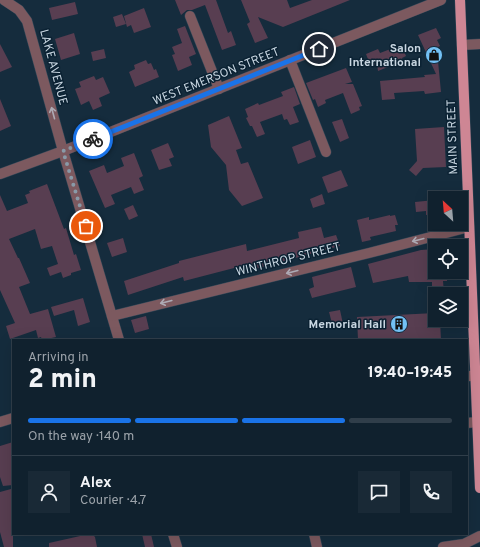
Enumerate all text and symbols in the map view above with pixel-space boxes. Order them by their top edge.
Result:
street label: LAKE AVENUE [35,28,71,107]
pin [302,32,336,66]
icon: home [308,38,330,60]
place label: Salon International [349,41,421,71]
street label: WEST EMERSON STREET [151,44,282,110]
shop icon: Salon International [424,45,444,65]
street label: MAIN STREET [444,99,462,175]
one-way arrow [49,107,56,120]
courier [73,119,113,159]
icon: bike [82,128,104,150]
north arrow [428,191,468,231]
map controls [428,191,468,327]
pin [69,209,103,243]
icon: bag [75,215,97,237]
one-way arrow [412,237,425,244]
street label: WINTHROP STREET [234,239,342,281]
button: locate [428,239,468,279]
one-way arrow [286,268,299,276]
button: layers [428,287,468,327]
one-way arrow [159,299,172,307]
building icon: Memorial Hall [389,314,409,334]
place label: Memorial Hall [308,317,386,333]
text: Arriving in [28,350,89,366]
text: 2 min [28,364,97,397]
text: 19:40–19:45 [368,364,452,383]
text: On the way · 140 m [28,429,134,445]
button: person [28,471,70,513]
button: chat [358,471,400,513]
button: phone [410,471,452,513]
text: Alex [80,474,112,493]
text: Courier · 4.7 [80,493,146,509]

